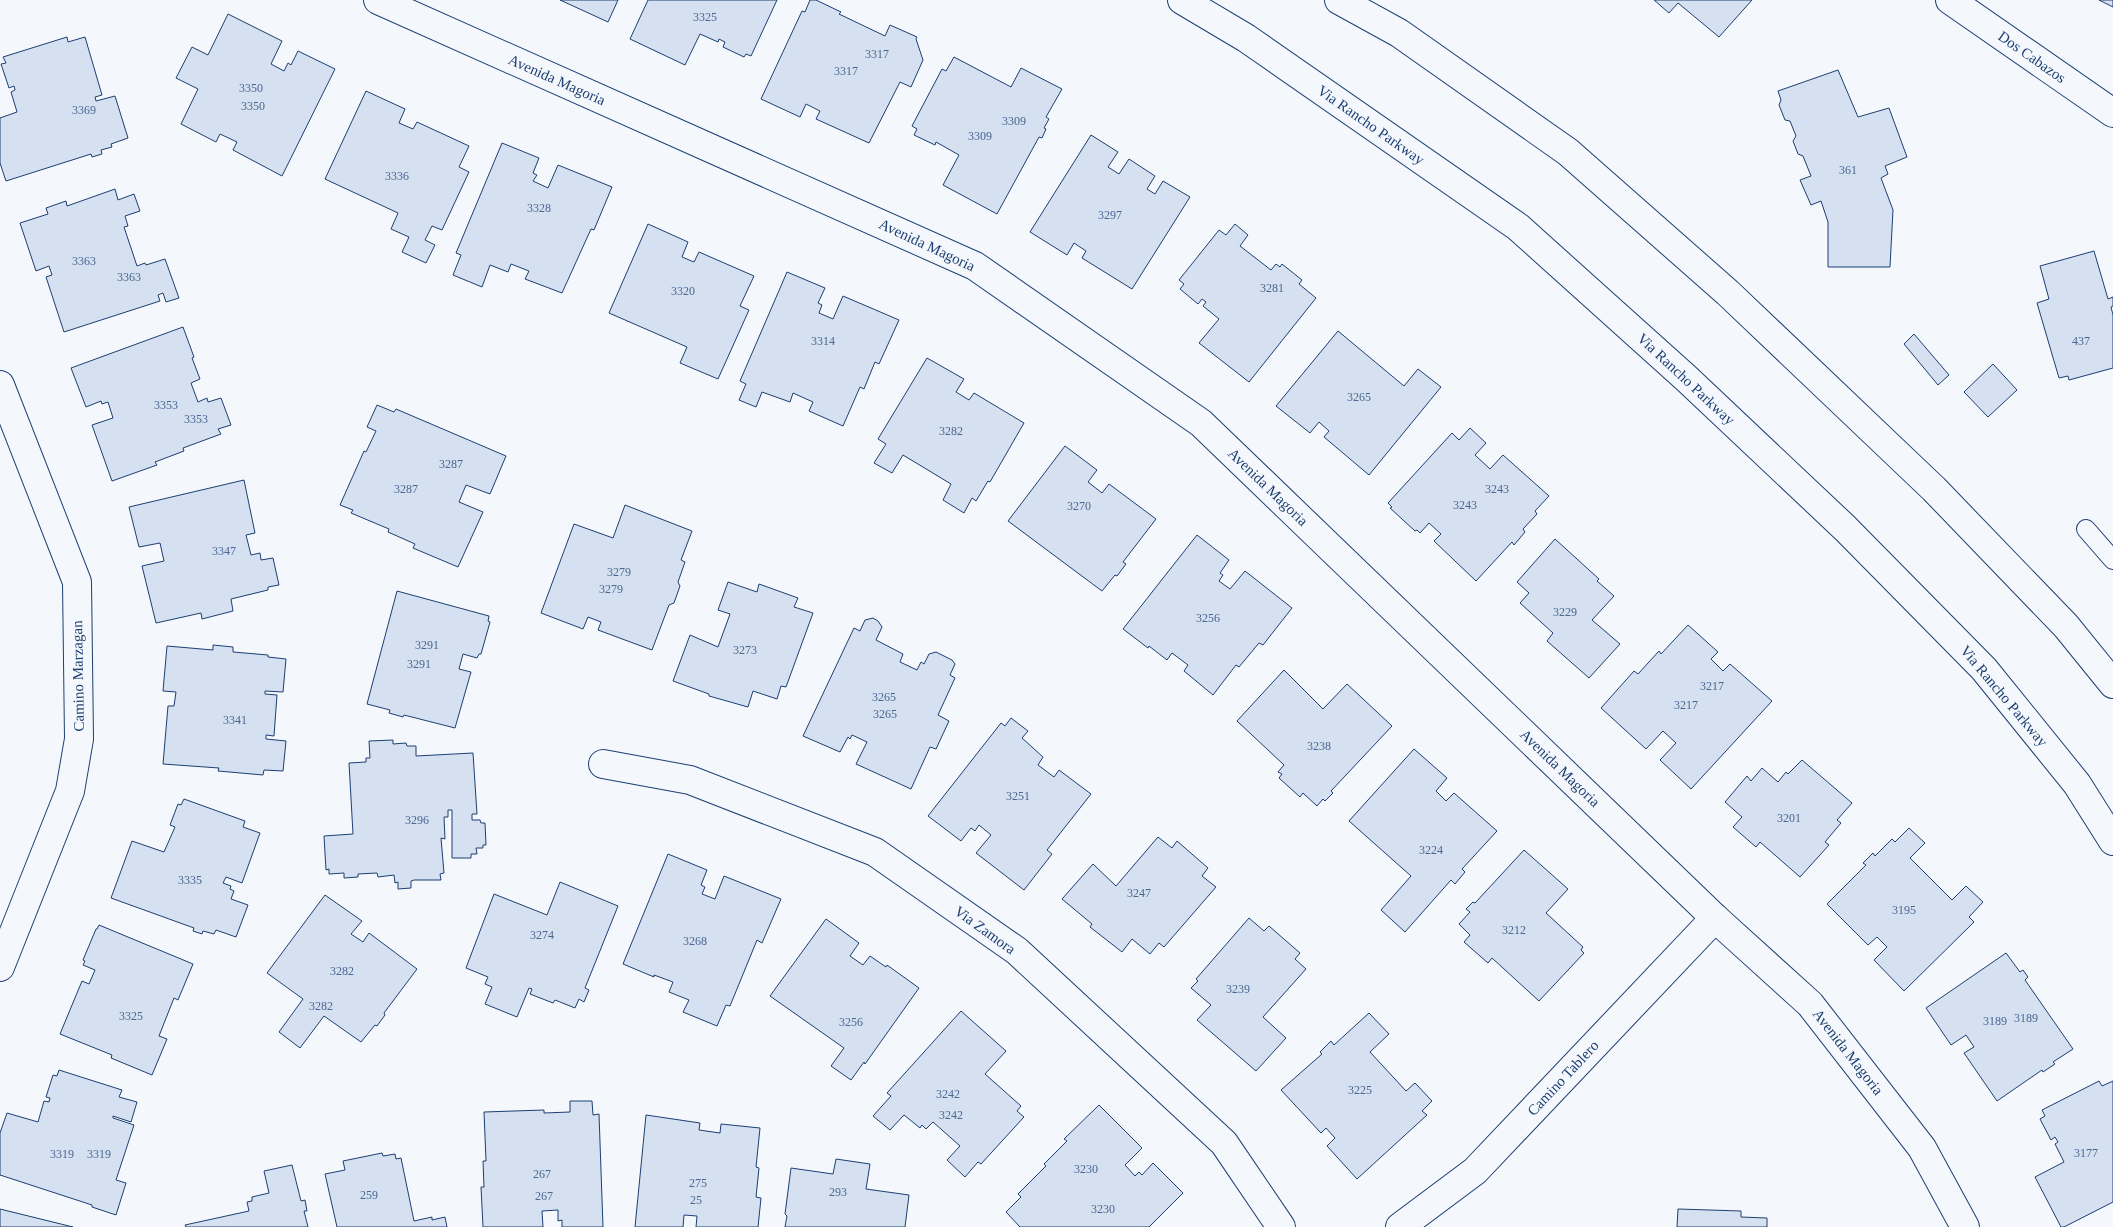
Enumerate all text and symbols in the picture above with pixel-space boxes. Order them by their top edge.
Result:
house number: 3325 [693,10,717,24]
street label: Dos Cabazos [1995,28,2069,86]
house number: 3317 [865,47,889,61]
street label: Avenida Magoria [506,51,608,109]
house number: 3317 [834,64,858,78]
house number: 3350 [239,81,263,95]
street label: Via Rancho Parkway [1315,82,1428,168]
house number: 3350 [241,99,265,113]
house number: 3369 [72,103,96,117]
house number: 3309 [1002,114,1026,128]
house number: 3309 [968,129,992,143]
house number: 361 [1839,163,1857,177]
house number: 3336 [385,169,409,183]
house number: 3328 [527,201,551,215]
house number: 3297 [1098,208,1122,222]
street label: Avenida Magoria [876,216,978,274]
house number: 3363 [72,254,96,268]
house number: 3363 [117,270,141,284]
house number: 3281 [1260,281,1284,295]
house number: 3320 [671,284,695,298]
street label: Via Rancho Parkway [1634,330,1738,428]
house number: 3314 [811,334,835,348]
house number: 437 [2072,334,2090,348]
house number: 3265 [1347,390,1371,404]
house number: 3353 [154,398,178,412]
house number: 3353 [184,412,208,426]
house number: 3282 [939,424,963,438]
street label: Avenida Magoria [1225,445,1311,529]
house number: 3287 [439,457,463,471]
house number: 3287 [394,482,418,496]
house number: 3243 [1485,482,1509,496]
house number: 3243 [1453,498,1477,512]
house number: 3270 [1067,499,1091,513]
house number: 3347 [212,544,236,558]
house number: 3279 [607,565,631,579]
house number: 3279 [599,582,623,596]
house number: 3229 [1553,605,1577,619]
house number: 3256 [1196,611,1220,625]
street label: Camino Marzagan [69,620,87,732]
house number: 3291 [415,638,439,652]
street label: Via Rancho Parkway [1957,642,2051,750]
house number: 3273 [733,643,757,657]
house number: 3291 [407,657,431,671]
house number: 3217 [1700,679,1724,693]
house number: 3265 [872,690,896,704]
house number: 3217 [1674,698,1698,712]
house number: 3265 [873,707,897,721]
house number: 3341 [223,713,247,727]
street label: Avenida Magoria [1517,726,1603,810]
house number: 3238 [1307,739,1331,753]
house number: 3251 [1006,789,1030,803]
house number: 3201 [1777,811,1801,825]
house number: 3296 [405,813,429,827]
house number: 3224 [1419,843,1443,857]
house number: 3335 [178,873,202,887]
house number: 3247 [1127,886,1151,900]
street label: Via Zamora [952,903,1019,958]
house number: 3195 [1892,903,1916,917]
house number: 3212 [1502,923,1526,937]
house number: 3274 [530,928,554,942]
house number: 3268 [683,934,707,948]
house number: 3282 [330,964,354,978]
house number: 3239 [1226,982,1250,996]
house number: 3282 [309,999,333,1013]
street label: Avenida Magoria [1810,1006,1887,1098]
house number: 3325 [119,1009,143,1023]
house number: 3189 [2014,1011,2038,1025]
house number: 3189 [1983,1014,2007,1028]
house number: 3256 [839,1015,863,1029]
street label: Camino Tablero [1524,1037,1602,1119]
house number: 3225 [1348,1083,1372,1097]
house number: 3242 [936,1087,960,1101]
house number: 3242 [939,1108,963,1122]
house number: 3177 [2074,1146,2098,1160]
house number: 3319 [50,1147,74,1161]
house number: 3319 [87,1147,111,1161]
house number: 3230 [1074,1162,1098,1176]
house number: 267 [533,1167,551,1181]
house number: 275 [689,1176,707,1190]
house number: 293 [829,1185,847,1199]
house number: 259 [360,1188,378,1202]
house number: 267 [535,1189,553,1203]
house number: 25 [690,1193,702,1207]
house number: 3230 [1091,1202,1115,1216]

